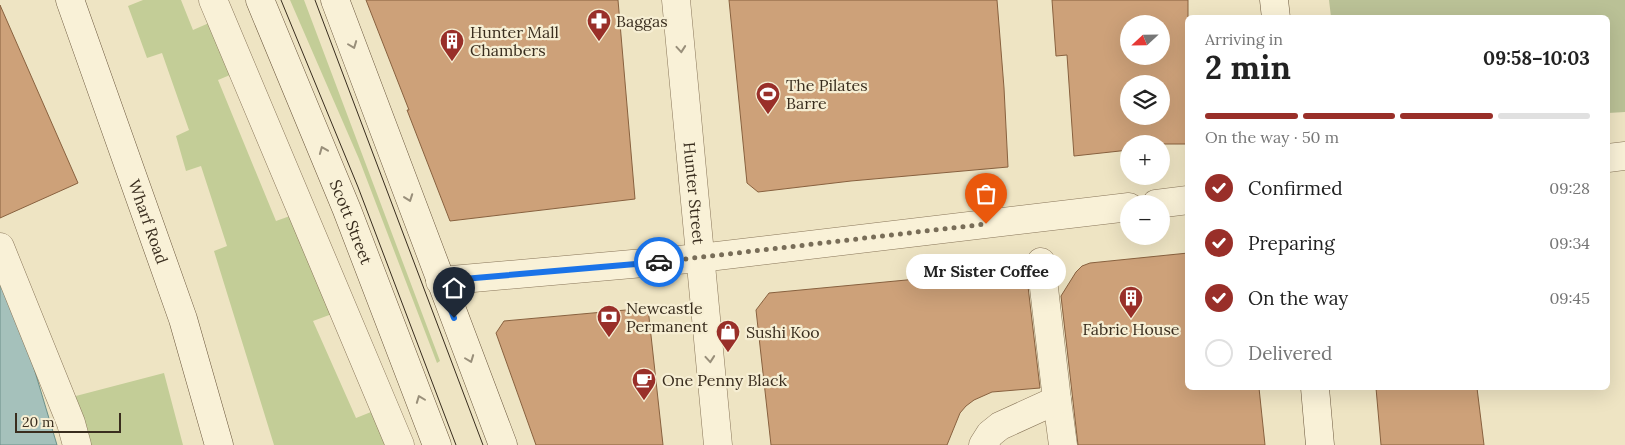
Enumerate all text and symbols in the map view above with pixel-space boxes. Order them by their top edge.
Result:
pharmacy icon: Baggas [586,8,612,42]
place label: Baggas [616,11,668,31]
north arrow [1120,15,1170,65]
map controls [1120,15,1170,245]
place label: Hunter Mall Chambers [470,22,559,60]
building icon: Hunter Mall Chambers [439,28,465,62]
text: Arriving in [1205,29,1283,49]
one-way arrow [347,41,357,49]
one-way arrow [675,45,686,53]
text: 09:58–10:03 [1483,46,1590,70]
text: 2 min [1205,47,1291,88]
place label: The Pilates Barre [786,75,868,113]
button: layers [1120,75,1170,125]
sports icon: The Pilates Barre [755,81,781,115]
text: On the way · 50 m [1205,127,1339,147]
button: + [1120,135,1170,185]
street label: Hunter Street [679,141,709,246]
one-way arrow [318,146,329,155]
pin [965,173,1007,224]
icon: check [1205,174,1233,202]
text: Confirmed [1248,176,1343,200]
street label: Wharf Road [124,177,173,267]
street label: Scott Street [326,177,377,268]
text: 09:28 [1549,178,1590,198]
icon: bag [972,180,1000,208]
one-way arrow [403,193,413,202]
button: − [1120,195,1170,245]
icon: check [1205,229,1233,257]
text: Preparing [1248,231,1335,255]
text: 09:34 [1549,233,1590,253]
courier [634,237,684,287]
icon: car [645,248,673,276]
callout: Mr Sister Coffee [906,254,1066,289]
text: Mr Sister Coffee [923,261,1049,281]
pin [433,267,475,318]
icon: home [440,274,468,302]
icon: check [1205,284,1233,312]
building icon: Fabric House [1118,285,1144,319]
text: On the way [1248,286,1348,310]
text: 09:45 [1549,288,1590,308]
place label: Newcastle Permanent [626,298,709,336]
bank icon: Newcastle Permanent [596,304,622,338]
shop icon: Sushi Koo [715,319,741,353]
place label: Fabric House [1083,319,1180,339]
place label: Sushi Koo [746,322,820,342]
text: Delivered [1248,341,1332,365]
one-way arrow [464,354,474,363]
one-way arrow [704,355,715,363]
cafe icon: One Penny Black [631,367,657,401]
place label: One Penny Black [662,370,787,390]
one-way arrow [416,396,426,404]
scale bar [15,410,121,433]
text: 20 m [22,413,54,431]

